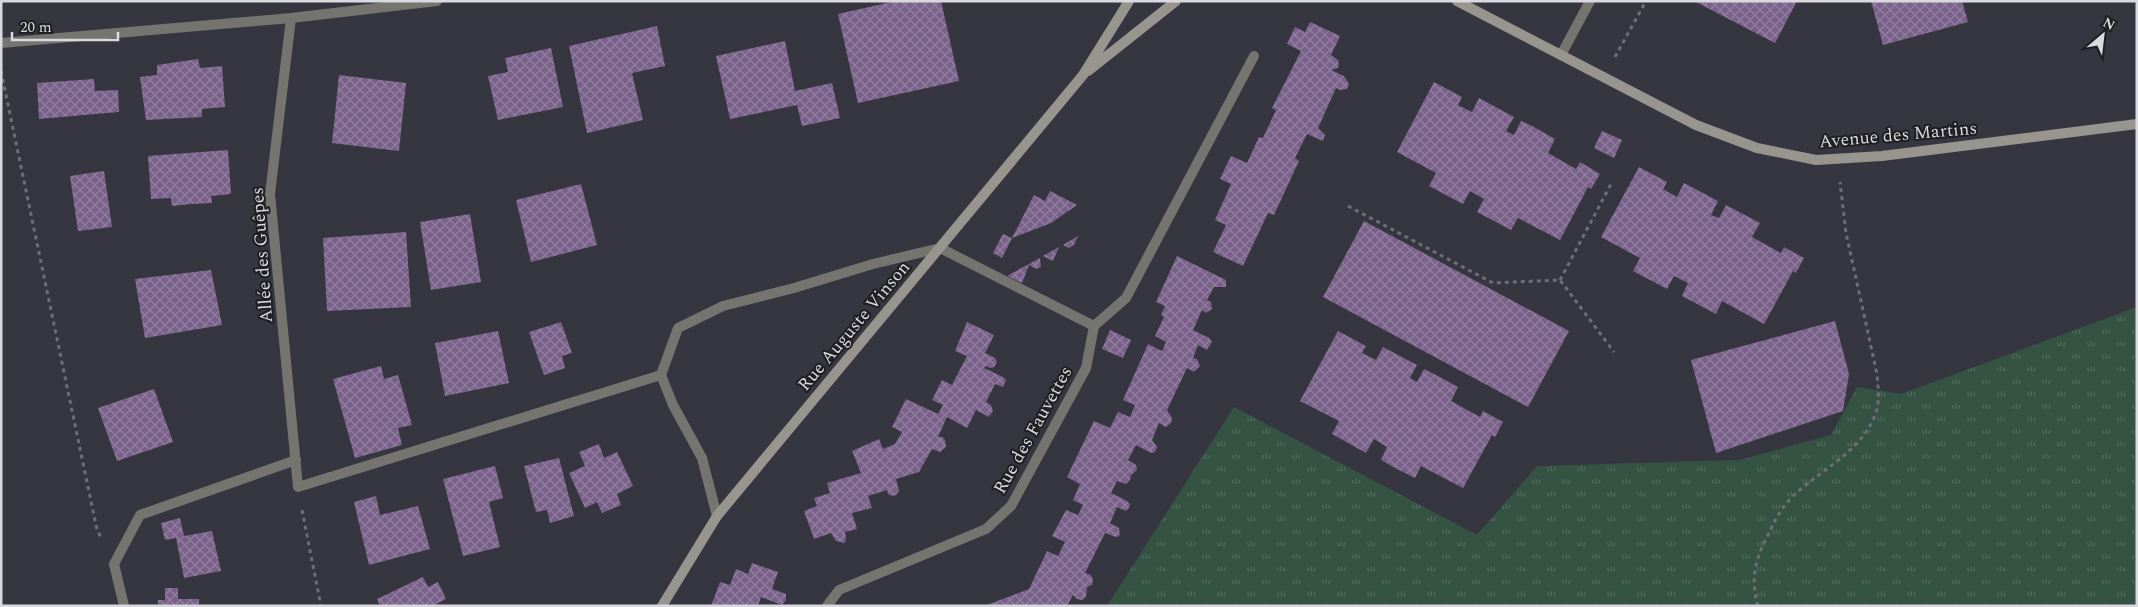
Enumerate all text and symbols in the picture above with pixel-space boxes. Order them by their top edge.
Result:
scale bar [12,10,119,42]
north arrow [2078,10,2128,60]
text: N [2099,12,2119,36]
text: 20 m [20,16,52,39]
street label: Avenue des Martins [1818,115,1978,155]
street label: Allée des Guêpes [244,186,280,324]
street label: Rue Auguste Vinson [791,255,917,397]
street label: Rue des Fauvettes [987,361,1079,499]

